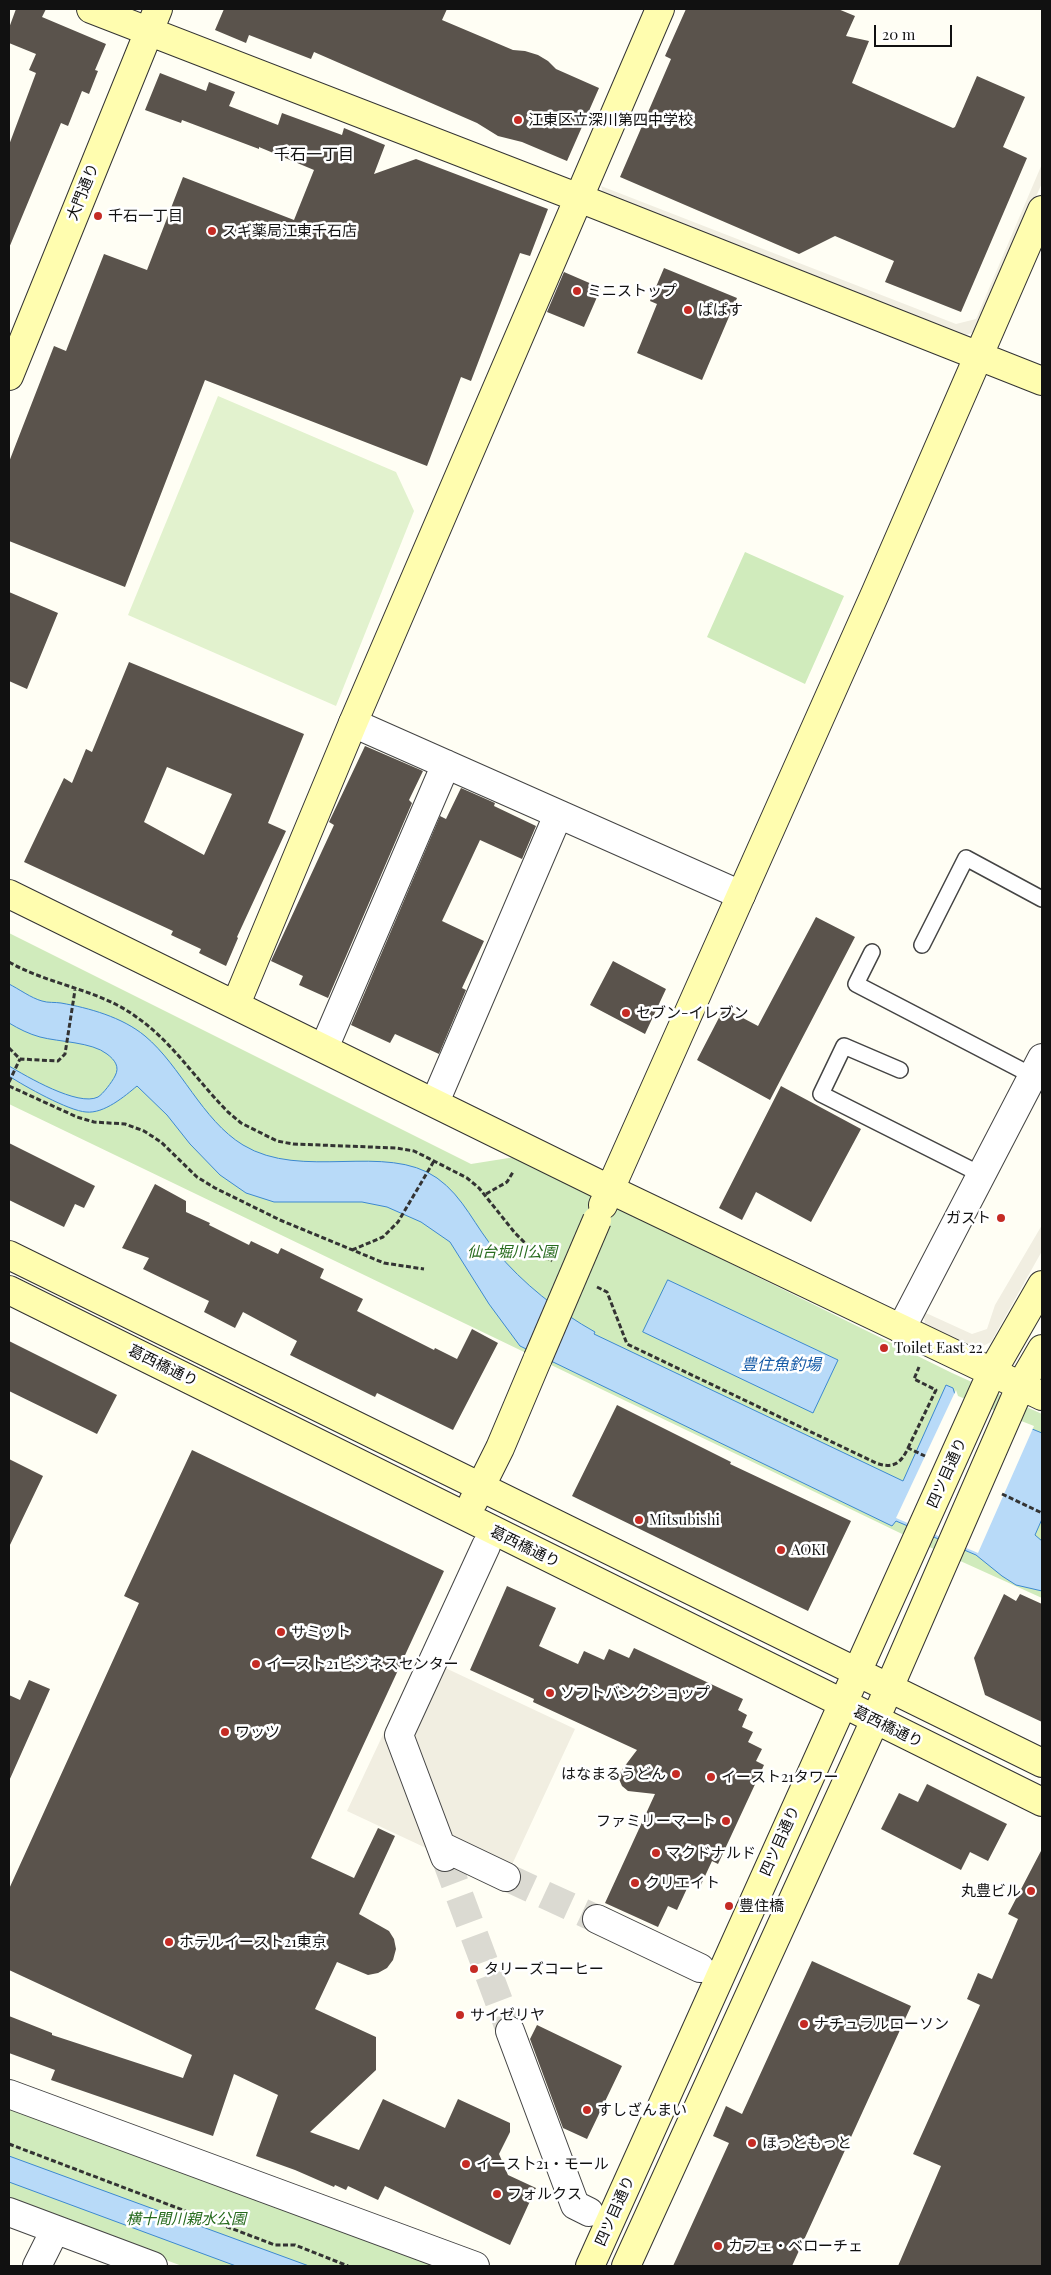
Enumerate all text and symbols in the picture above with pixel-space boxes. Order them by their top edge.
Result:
scale bar [876,15,954,47]
text: 20 m [882,24,915,44]
place label: 江東区立深川第四中学校 [528,111,693,129]
marker: 江東区立深川第四中学校 [512,114,524,126]
district label: 千石一丁目 [274,145,354,165]
street label: 大門通り [63,161,103,223]
place label: 千石一丁目 [108,207,183,225]
marker: 千石一丁目 [92,210,104,222]
place label: スギ薬局江東千石店 [222,222,357,240]
marker: スギ薬局江東千石店 [206,225,218,237]
place label: ミニストップ [587,282,677,300]
marker: ミニストップ [571,285,583,297]
place label: ぱぱす [698,301,743,319]
marker: ぱぱす [682,304,694,316]
place label: セブン-イレブン [636,1004,748,1022]
marker: セブン-イレブン [620,1007,632,1019]
place label: ガスト [946,1209,991,1227]
marker: ガスト [995,1212,1007,1224]
park label: 仙台堀川公園 [467,1243,557,1261]
place label: Toilet East 22 [894,1339,983,1357]
street label: 葛西橋通り [125,1341,201,1391]
marker: Toilet East 22 [878,1342,890,1354]
water label: 豊住魚釣場 [741,1355,821,1375]
street label: 四ツ目通り [924,1435,970,1511]
place label: Mitsubishi [649,1511,720,1529]
marker: Mitsubishi [633,1514,645,1526]
street label: 葛西橋通り [487,1522,563,1572]
place label: AOKI [791,1541,826,1559]
marker: AOKI [775,1544,787,1556]
place label: サミット [291,1623,351,1641]
marker: サミット [275,1626,287,1638]
place label: イースト21ビジネスセンター [266,1655,459,1673]
marker: イースト21ビジネスセンター [250,1658,262,1670]
place label: ソフトバンクショップ [560,1684,710,1702]
marker: ソフトバンクショップ [544,1687,556,1699]
street label: 葛西橋通り [850,1702,926,1752]
place label: ワッツ [235,1723,280,1741]
marker: ワッツ [219,1726,231,1738]
place label: はなまるうどん [561,1765,666,1783]
marker: はなまるうどん [670,1768,682,1780]
place label: イースト21タワー [721,1768,839,1786]
marker: イースト21タワー [705,1771,717,1783]
street label: 四ツ目通り [757,1803,803,1879]
place label: ファミリーマート [596,1812,716,1830]
marker: ファミリーマート [720,1815,732,1827]
place label: マクドナルド [666,1844,756,1862]
marker: マクドナルド [650,1847,662,1859]
place label: クリエイト [645,1874,720,1892]
marker: クリエイト [629,1877,641,1889]
place label: 丸豊ビル [961,1882,1021,1900]
marker: 丸豊ビル [1025,1885,1037,1897]
place label: 豊住橋 [739,1897,784,1915]
marker: 豊住橋 [723,1900,735,1912]
place label: ホテルイースト21東京 [179,1933,327,1951]
marker: ホテルイースト21東京 [163,1936,175,1948]
place label: タリーズコーヒー [484,1960,604,1978]
marker: タリーズコーヒー [468,1963,480,1975]
place label: サイゼリヤ [470,2006,545,2024]
marker: サイゼリヤ [454,2009,466,2021]
place label: ナチュラルローソン [814,2015,949,2033]
marker: ナチュラルローソン [798,2018,810,2030]
place label: すしざんまい [597,2101,687,2119]
marker: すしざんまい [581,2104,593,2116]
place label: ほっともっと [762,2134,852,2152]
marker: ほっともっと [746,2137,758,2149]
place label: イース卜21・モール [476,2155,609,2173]
marker: イース卜21・モール [460,2158,472,2170]
street label: 四ツ目通り [592,2173,638,2249]
place label: フォルクス [507,2185,582,2203]
marker: フォルクス [491,2188,503,2200]
park label: 横十間川親水公園 [126,2210,246,2228]
place label: カフェ・ベローチェ [728,2237,863,2255]
marker: カフェ・ベローチェ [712,2240,724,2252]

